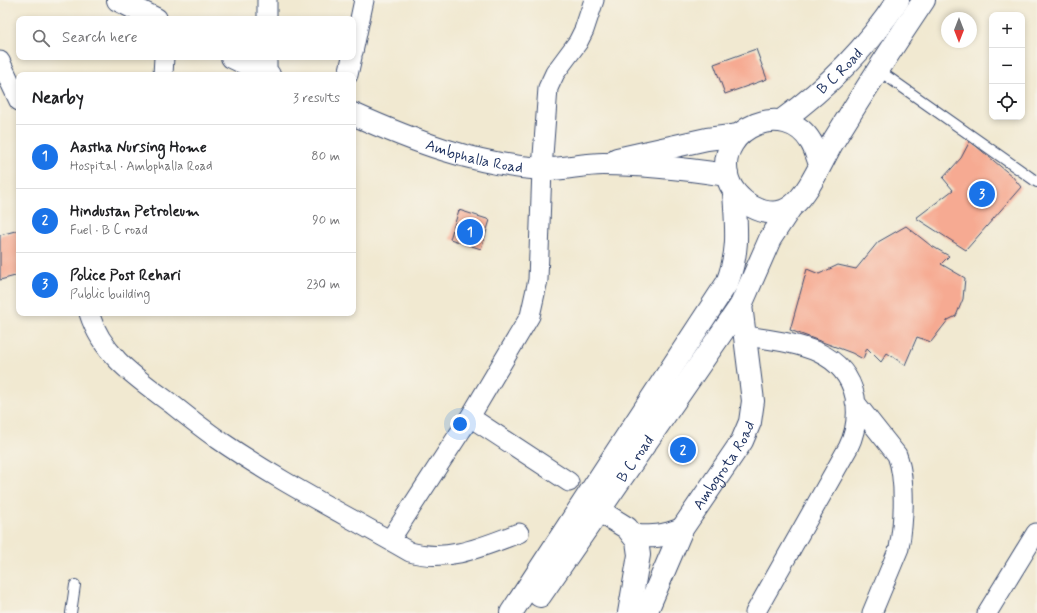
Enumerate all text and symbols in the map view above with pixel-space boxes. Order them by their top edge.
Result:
north arrow [941,12,977,48]
map controls [989,12,1025,120]
button: + [989,12,1025,48]
search box [16,16,356,60]
icon: search [30,27,52,49]
text: Search here [62,28,138,48]
street label: B C Road [813,45,868,99]
button: − [989,48,1025,84]
button: locate [989,84,1025,120]
text: Nearby [32,87,84,109]
text: 3 results [293,90,340,107]
street label: Ambphalla Road [423,135,524,178]
text: Aastha Nursing Home [70,138,207,158]
text: 1 [42,148,48,165]
text: 80 m [311,148,340,165]
text: Hospital · Ambphalla Road [70,158,213,175]
pin: 3 [969,179,995,209]
text: Hindustan Petroleum [70,202,200,222]
text: 2 [42,212,48,229]
text: 90 m [312,212,340,229]
pin: 1 [457,217,483,247]
text: Fuel · B C road [70,222,148,239]
text: Police Post Rehari [70,266,181,286]
text: 3 [42,276,48,293]
text: 230 m [306,276,340,293]
text: Public building [70,286,150,303]
your location [450,414,470,434]
street label: Ambgrota Road [689,418,760,514]
street label: B C road [612,432,659,487]
pin: 2 [670,435,696,465]

